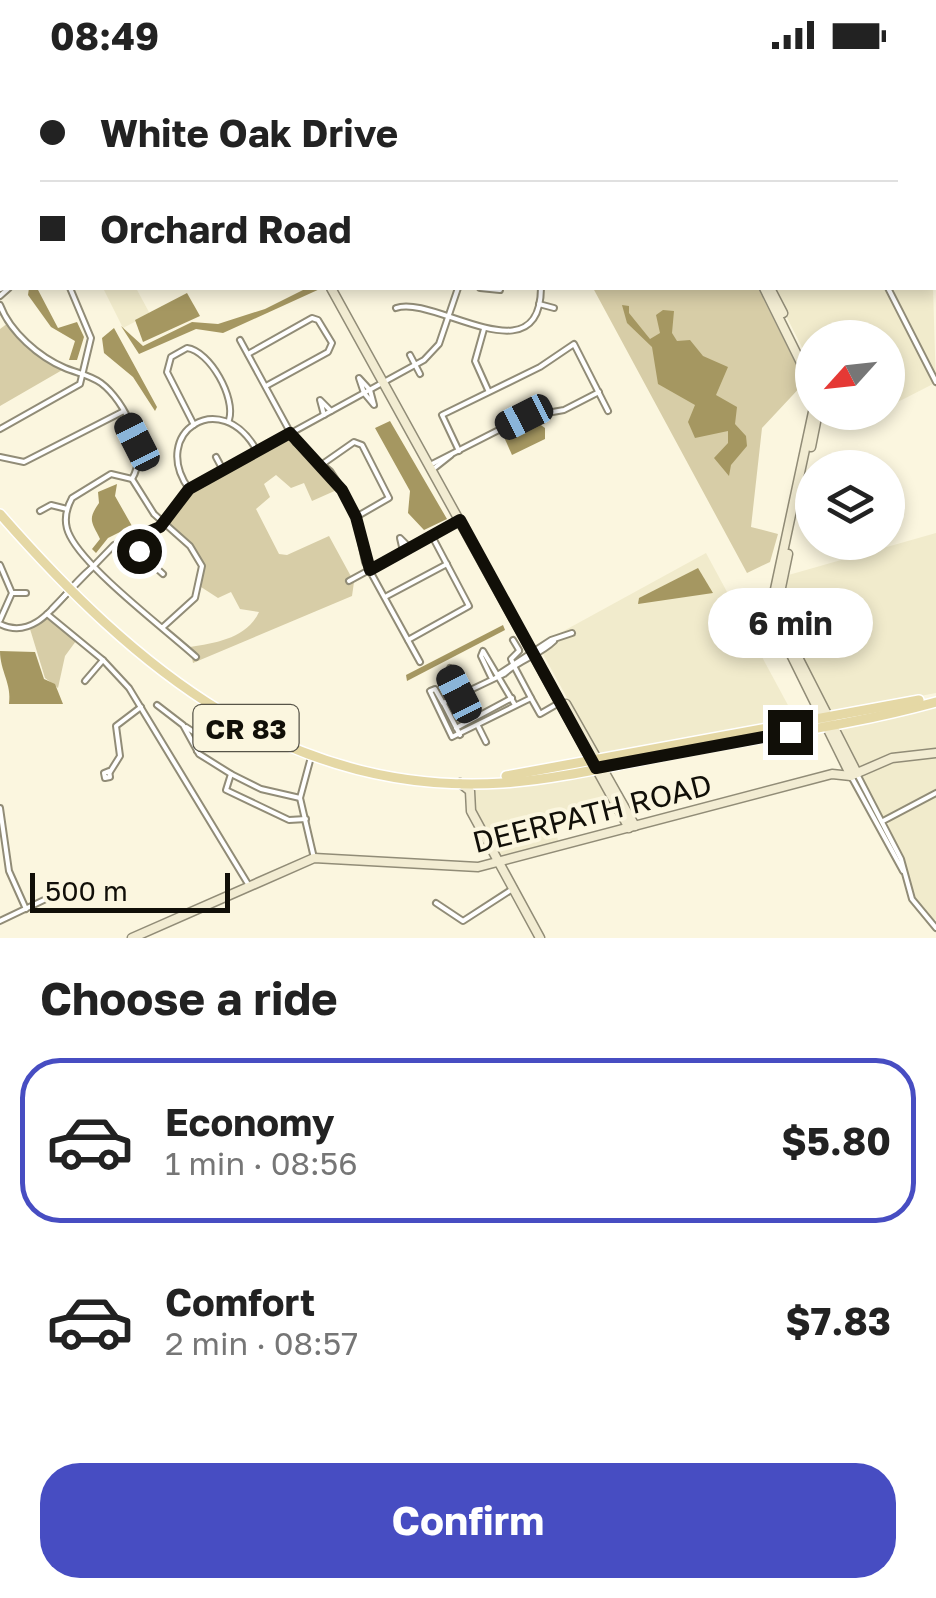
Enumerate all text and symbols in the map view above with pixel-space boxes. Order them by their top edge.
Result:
text: 08:49 [50,13,159,58]
text: White Oak Drive [100,110,398,155]
text: Orchard Road [100,206,352,251]
north arrow [795,320,905,430]
map controls [795,320,905,560]
car [490,390,558,444]
car [110,408,164,476]
button: layers [795,450,905,560]
route start [117,529,162,574]
callout: 6 min [708,587,872,657]
text: 6 min [748,604,833,642]
car [432,660,486,728]
road number: CR 83 [194,705,298,751]
route end [768,710,813,755]
street label: DEERPATH ROAD [469,766,715,860]
scale bar [30,868,230,913]
text: 500 m [45,874,128,907]
text: Choose a ride [40,971,338,1025]
icon: car [45,1096,135,1186]
text: Economy [165,1099,334,1144]
text: $5.80 [781,1118,891,1163]
text: 1 min · 08:56 [165,1144,358,1182]
icon: car [45,1276,135,1366]
text: Comfort [165,1279,315,1324]
text: $7.83 [785,1298,891,1343]
text: 2 min · 08:57 [165,1324,358,1362]
button: Confirm [40,1463,896,1578]

